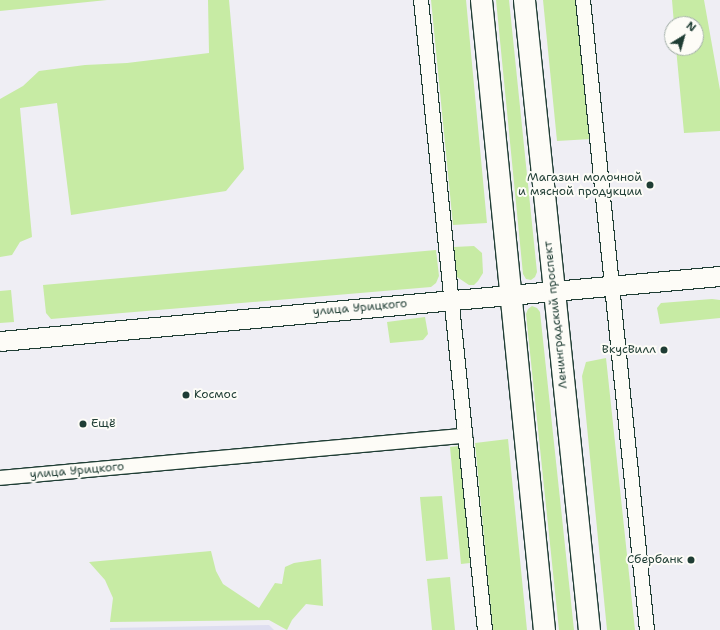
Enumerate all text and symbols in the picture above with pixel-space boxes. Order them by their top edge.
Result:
north arrow [664,16,704,56]
text: N [683,18,699,35]
place label: Магазин молочной и мясной продукции [518,171,642,199]
marker: Магазин молочной и мясной продукции [645,180,655,190]
street label: Ленинградский проспект [541,241,571,389]
street label: улица Урицкого [312,297,408,319]
place label: ВкусВилл [602,343,656,357]
marker: ВкусВилл [659,345,669,355]
place label: Космос [194,388,237,402]
marker: Космос [181,390,191,400]
place label: Ещё [91,417,116,431]
marker: Ещё [78,419,88,429]
street label: улица Урицкого [29,460,125,482]
place label: Сбербанк [627,553,683,567]
marker: Сбербанк [686,555,696,565]

